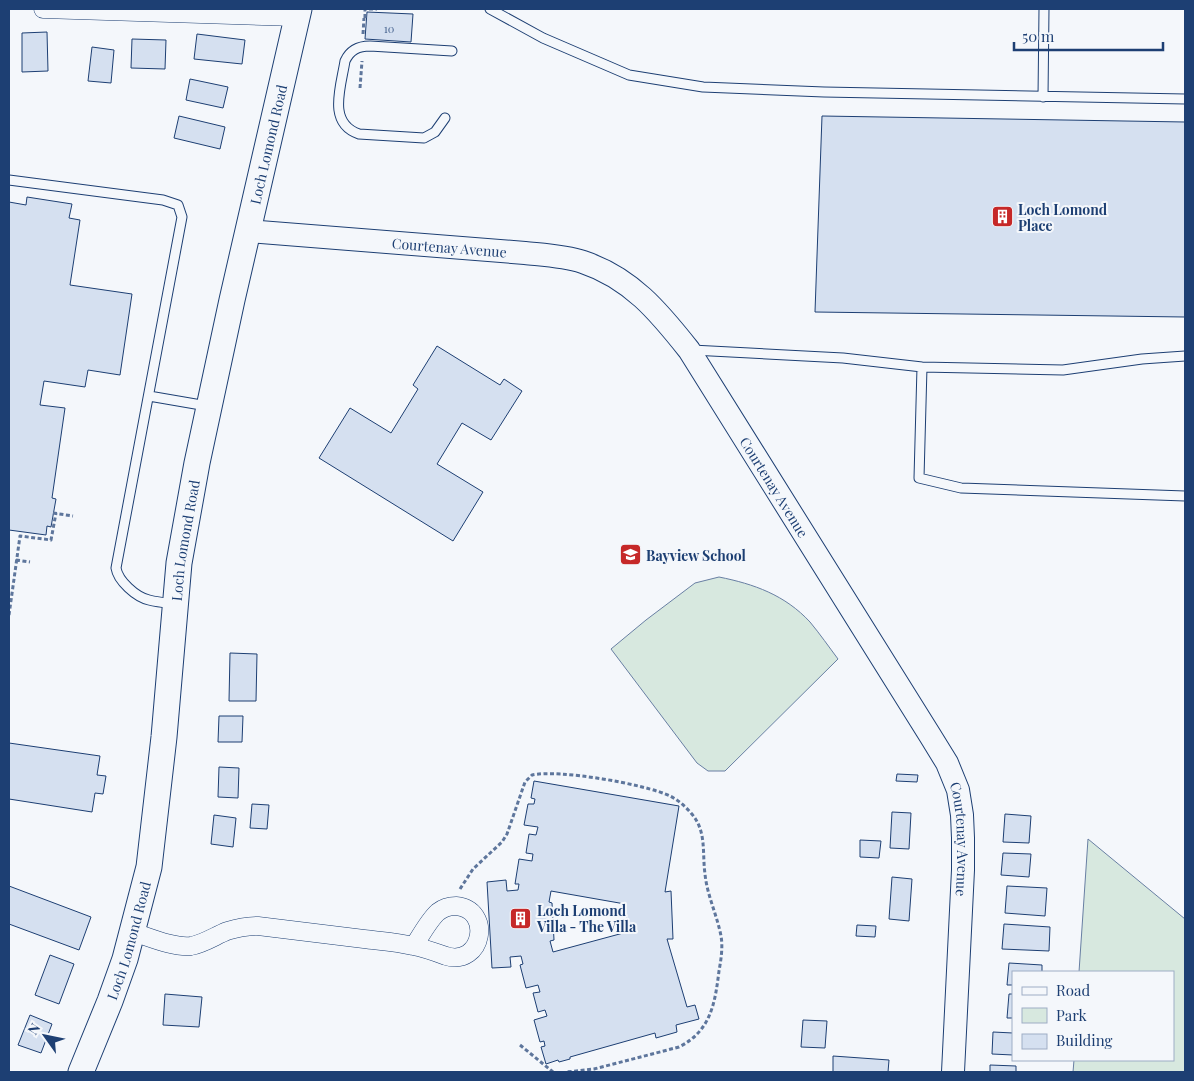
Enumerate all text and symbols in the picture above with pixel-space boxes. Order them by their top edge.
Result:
scale bar [1014,20,1163,52]
house number: 10 [384,21,395,36]
text: 50 m [1022,26,1055,46]
street label: Loch Lomond Road [245,83,291,206]
place label: Loch Lomond Place [1018,200,1108,235]
building icon: Loch Lomond Place [990,205,1014,229]
street label: Courtenay Avenue [391,233,507,261]
street label: Courtenay Avenue [736,433,813,541]
street label: Loch Lomond Road [166,478,203,602]
school or university icon: Bayview School [618,543,642,567]
place label: Bayview School [646,546,746,565]
street label: Courtenay Avenue [946,779,973,897]
street label: Loch Lomond Road [102,879,154,1002]
place label: Loch Lomond Villa - The Villa [536,901,637,936]
building icon: Loch Lomond Villa - The Villa [509,906,533,930]
legend [1012,971,1174,1061]
text: Road [1056,980,1090,1000]
text: Park [1056,1005,1088,1025]
north arrow [20,1011,70,1061]
text: N [23,1019,44,1038]
text: Building [1056,1030,1113,1050]

